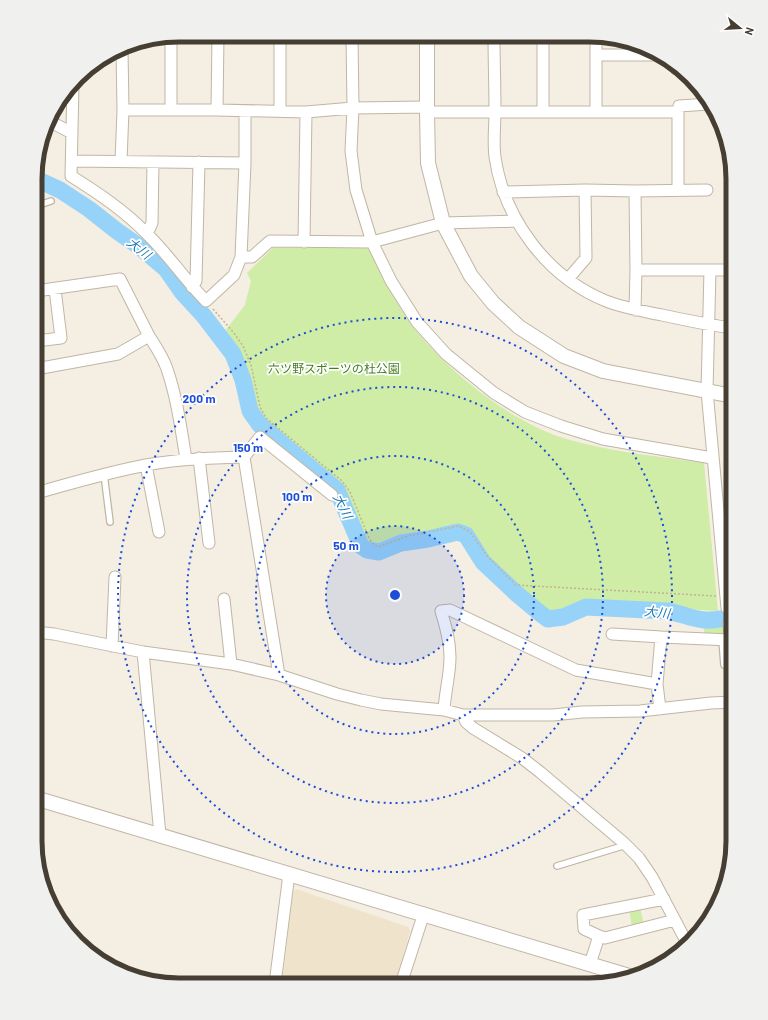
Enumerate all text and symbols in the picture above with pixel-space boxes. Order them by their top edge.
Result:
north arrow [720,8,760,48]
text: N [743,26,757,37]
water label: 大川 [124,234,156,264]
park label: 六ツ野スポーツの杜公園 [268,361,400,375]
text: 200 m [183,391,215,405]
text: 150 m [233,440,263,454]
text: 100 m [282,489,312,503]
water label: 大川 [330,491,357,523]
text: 50 m [333,538,359,552]
centre of rings [388,588,402,602]
water label: 大川 [643,603,673,622]

